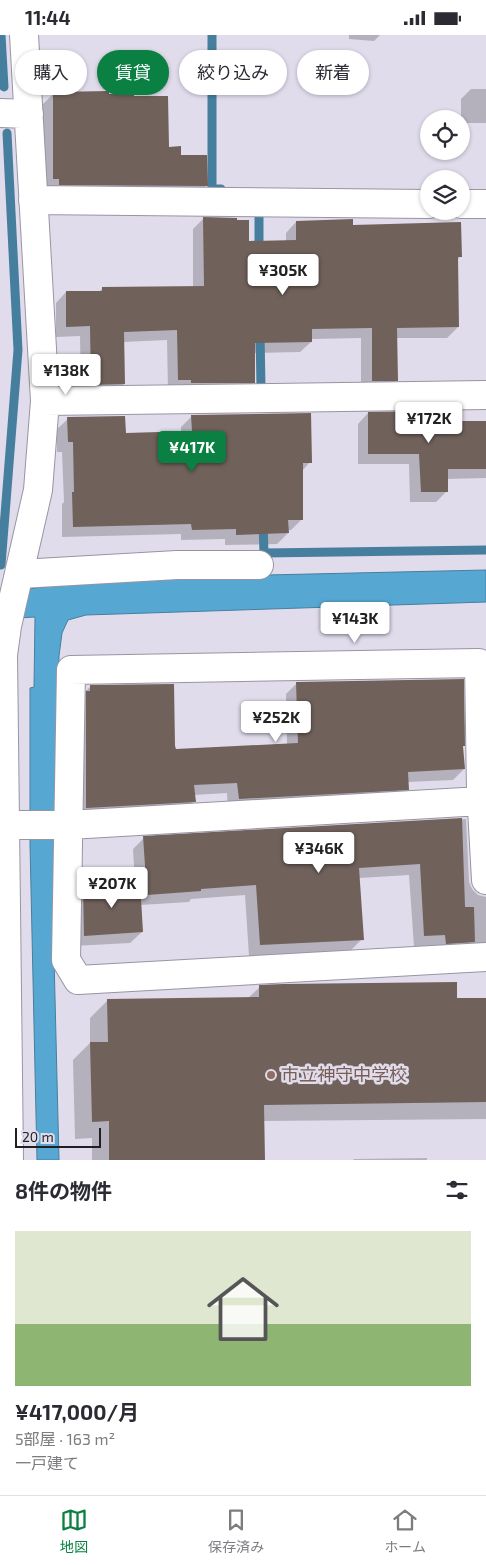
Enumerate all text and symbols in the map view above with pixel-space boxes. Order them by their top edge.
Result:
text: 11:44 [25,6,71,29]
chip: 購入 [15,50,87,95]
chip: 賃貸 [97,50,169,95]
chip: 絞り込み [179,50,287,95]
chip: 新着 [297,50,369,95]
map controls [420,110,470,220]
button: locate [420,110,470,160]
button: layers [420,170,470,220]
pin: ¥305K [248,253,318,296]
text: ¥305K [259,260,307,279]
pin: ¥138K [31,353,101,396]
text: ¥138K [43,360,89,379]
pin: ¥172K [394,401,464,444]
text: ¥172K [406,408,452,427]
pin: ¥417K [157,431,227,473]
text: ¥417K [169,437,215,456]
pin: ¥143K [320,601,390,644]
text: ¥143K [332,608,378,627]
pin: ¥252K [241,701,311,743]
text: ¥252K [252,707,300,726]
pin: ¥346K [284,831,354,874]
text: ¥346K [294,838,344,857]
pin: ¥207K [77,867,147,909]
text: ¥207K [88,873,136,892]
place label: 市立神守中学校 [281,1063,407,1085]
marker: 市立神守中学校 [265,1069,277,1081]
scale bar [15,1125,101,1148]
text: 20 m [22,1128,54,1145]
icon: filters [443,1176,471,1204]
text: 8件の物件 [15,1178,112,1203]
icon: home [198,1264,288,1354]
text: ¥417,000/月 [15,1399,139,1424]
text: 5部屋 · 163 m² [15,1429,115,1448]
text: 一戸建て [15,1453,79,1472]
tab: 地図 [60,1506,88,1556]
tab: 保存済み [208,1506,264,1556]
tab: ホーム [384,1506,426,1556]

